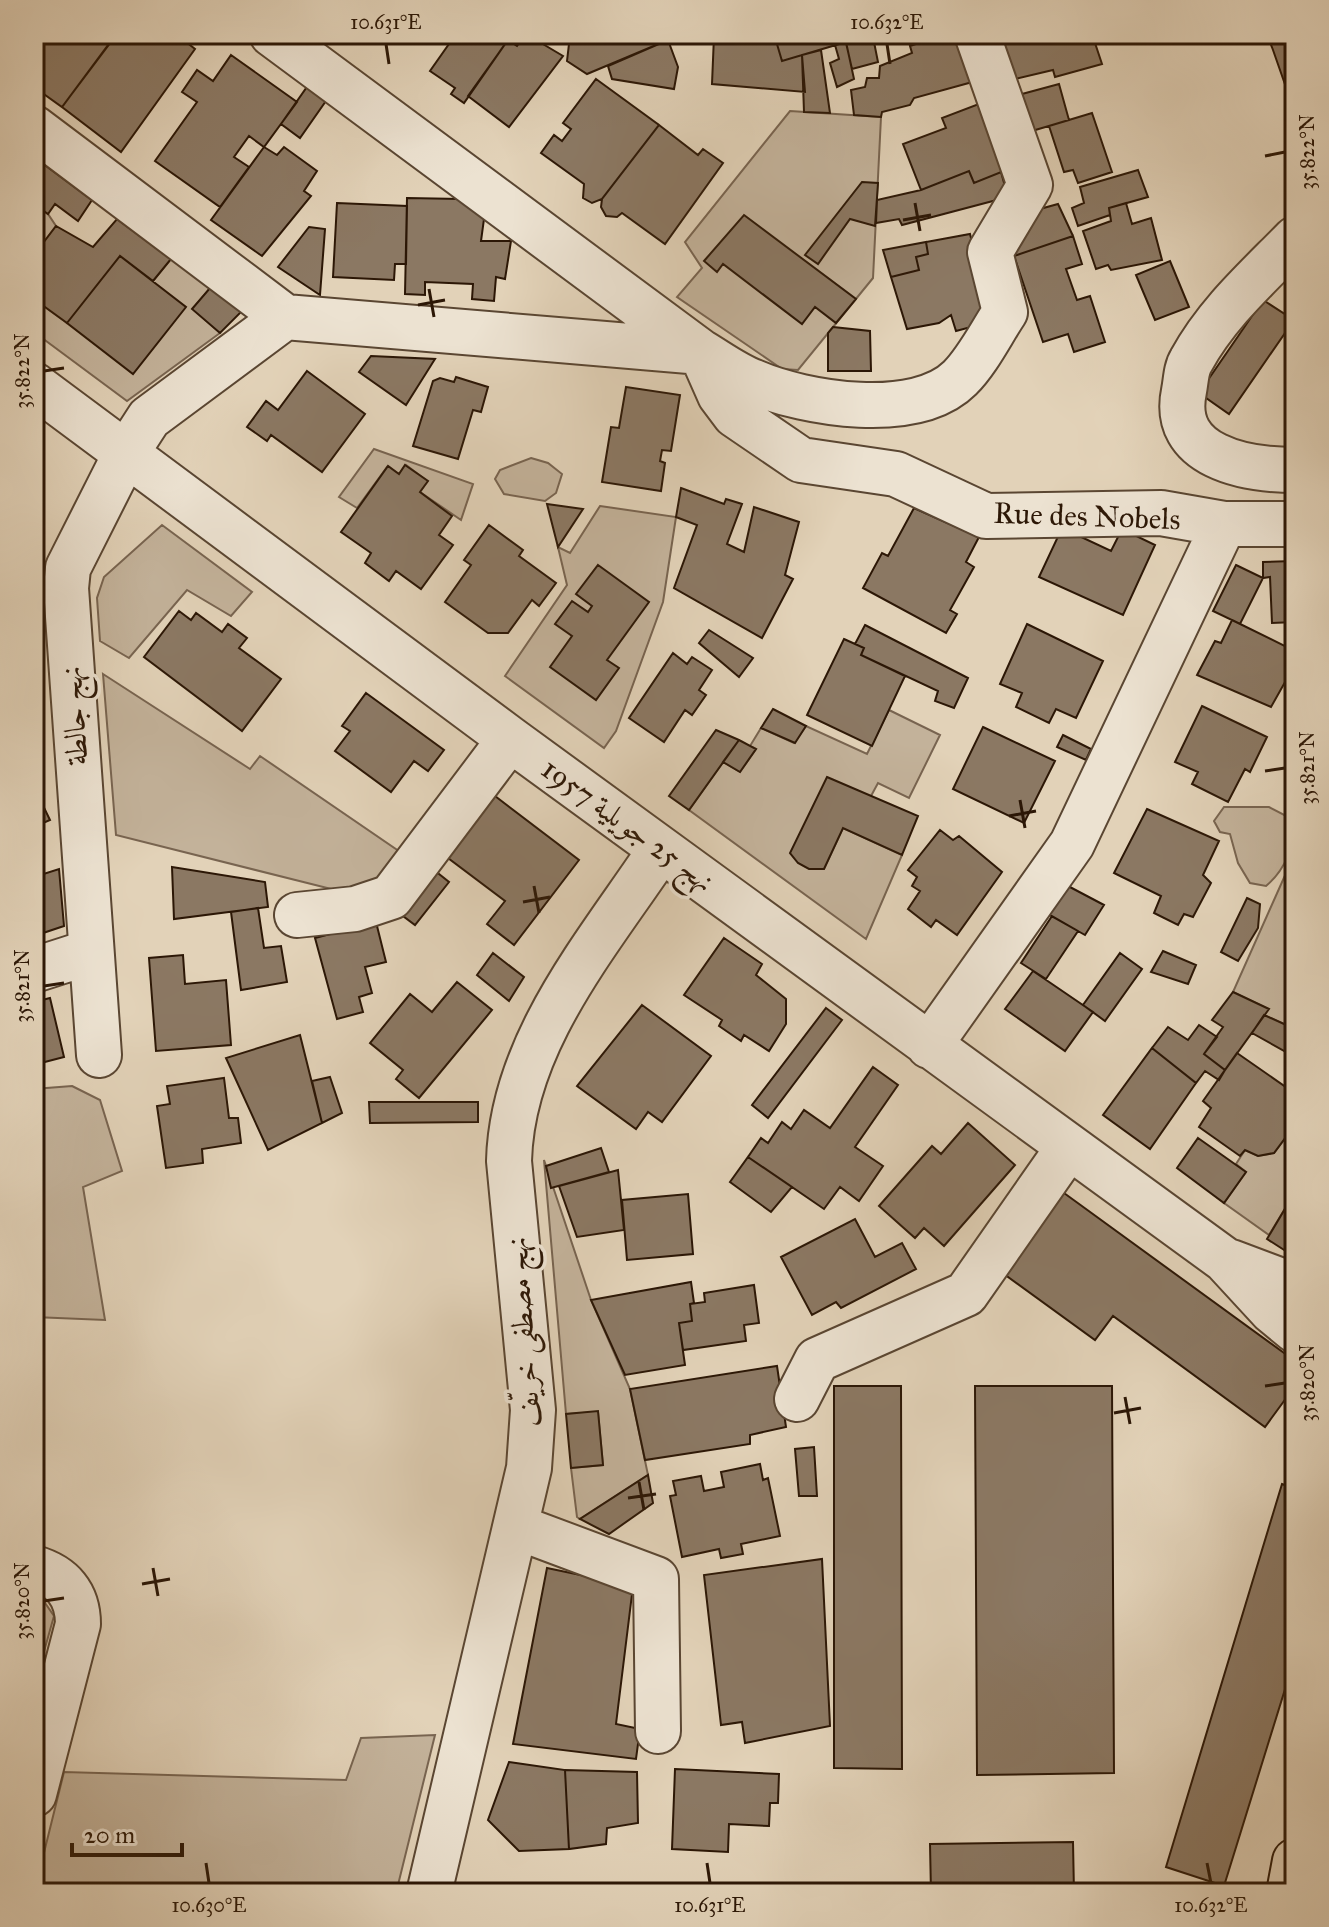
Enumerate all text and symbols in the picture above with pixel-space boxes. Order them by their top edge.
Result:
text: 10.631°E [350,10,422,34]
text: 10.632°E [850,10,924,34]
text: 35.822°N [1295,114,1319,190]
text: 35.822°N [10,333,34,409]
street label: Rue des Nobels [993,495,1181,537]
street label: نهج جالطة [53,664,104,767]
text: 35.821°N [1295,731,1319,805]
street label: نهج 25 جويلية 1957 [529,750,721,907]
text: 35.821°N [10,949,34,1023]
street label: نهج مصطفى خريّف [496,1235,557,1429]
text: 35.820°N [1295,1344,1319,1422]
text: 35.820°N [10,1562,34,1640]
scale bar [72,1807,182,1857]
text: 20 m [84,1820,135,1850]
text: 10.630°E [171,1893,247,1917]
text: 10.631°E [674,1893,746,1917]
text: 10.632°E [1174,1893,1248,1917]

